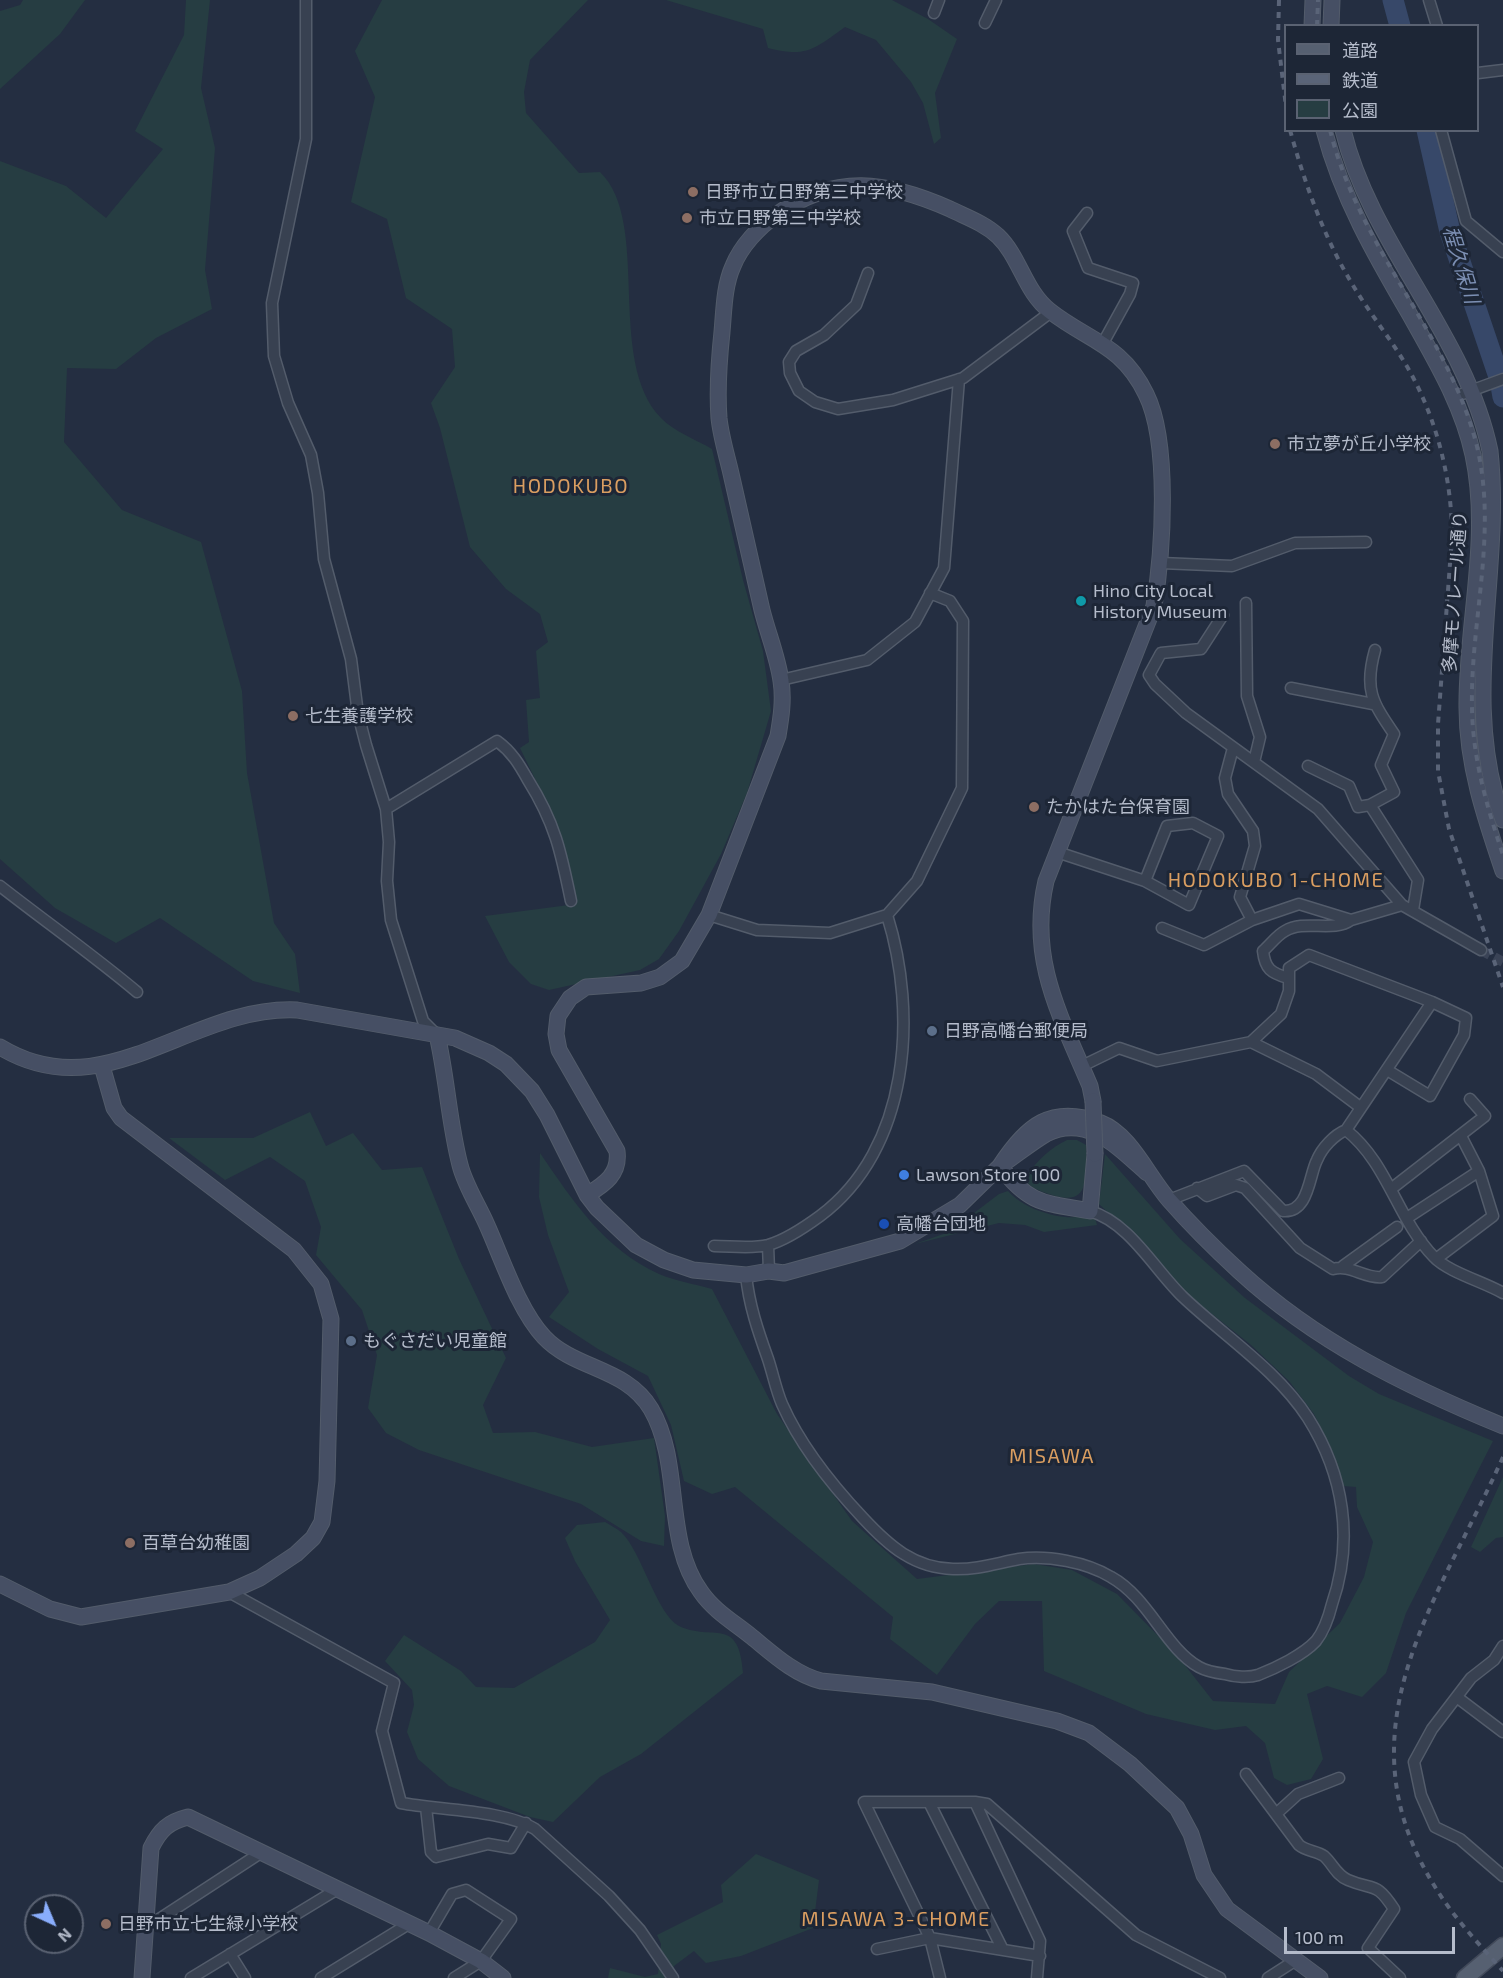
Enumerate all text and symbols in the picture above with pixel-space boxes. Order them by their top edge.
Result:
legend [1284,24,1479,132]
text: 道路 [1342,39,1378,61]
text: 鉄道 [1342,69,1378,91]
text: 公園 [1342,99,1378,121]
place label: 日野市立日野第三中学校 [705,181,903,203]
marker: 日野市立日野第三中学校 [686,185,700,199]
place label: 市立日野第三中学校 [699,207,861,229]
marker: 市立日野第三中学校 [680,211,694,225]
water label: 程久保川 [1438,223,1484,307]
place label: 市立夢が丘小学校 [1287,433,1431,455]
marker: 市立夢が丘小学校 [1268,437,1282,451]
district label: HODOKUBO [513,474,629,498]
street label: 多摩モノレール通り [1439,510,1471,674]
place label: Hino City Local History Museum [1093,580,1227,622]
marker: Hino City Local History Museum [1074,594,1088,608]
place label: 七生養護学校 [305,705,413,727]
marker: 七生養護学校 [286,709,300,723]
place label: たかはた台保育園 [1046,796,1190,818]
marker: たかはた台保育園 [1027,800,1041,814]
district label: HODOKUBO 1-CHOME [1168,868,1384,892]
place label: 日野高幡台郵便局 [944,1020,1088,1042]
marker: 日野高幡台郵便局 [925,1024,939,1038]
place label: Lawson Store 100 [916,1164,1060,1186]
marker: Lawson Store 100 [897,1168,911,1182]
place label: 高幡台団地 [896,1213,986,1235]
marker: 高幡台団地 [877,1217,891,1231]
place label: もぐさだい児童館 [363,1330,507,1352]
marker: もぐさだい児童館 [344,1334,358,1348]
district label: MISAWA [1009,1444,1095,1468]
place label: 百草台幼稚園 [142,1532,250,1554]
marker: 百草台幼稚園 [123,1536,137,1550]
north arrow [24,1894,84,1954]
district label: MISAWA 3-CHOME [801,1907,991,1931]
place label: 日野市立七生緑小学校 [118,1913,298,1935]
scale bar [1287,1915,1458,1953]
marker: 日野市立七生緑小学校 [99,1917,113,1931]
text: N [55,1925,76,1947]
text: 100 m [1295,1926,1344,1948]

